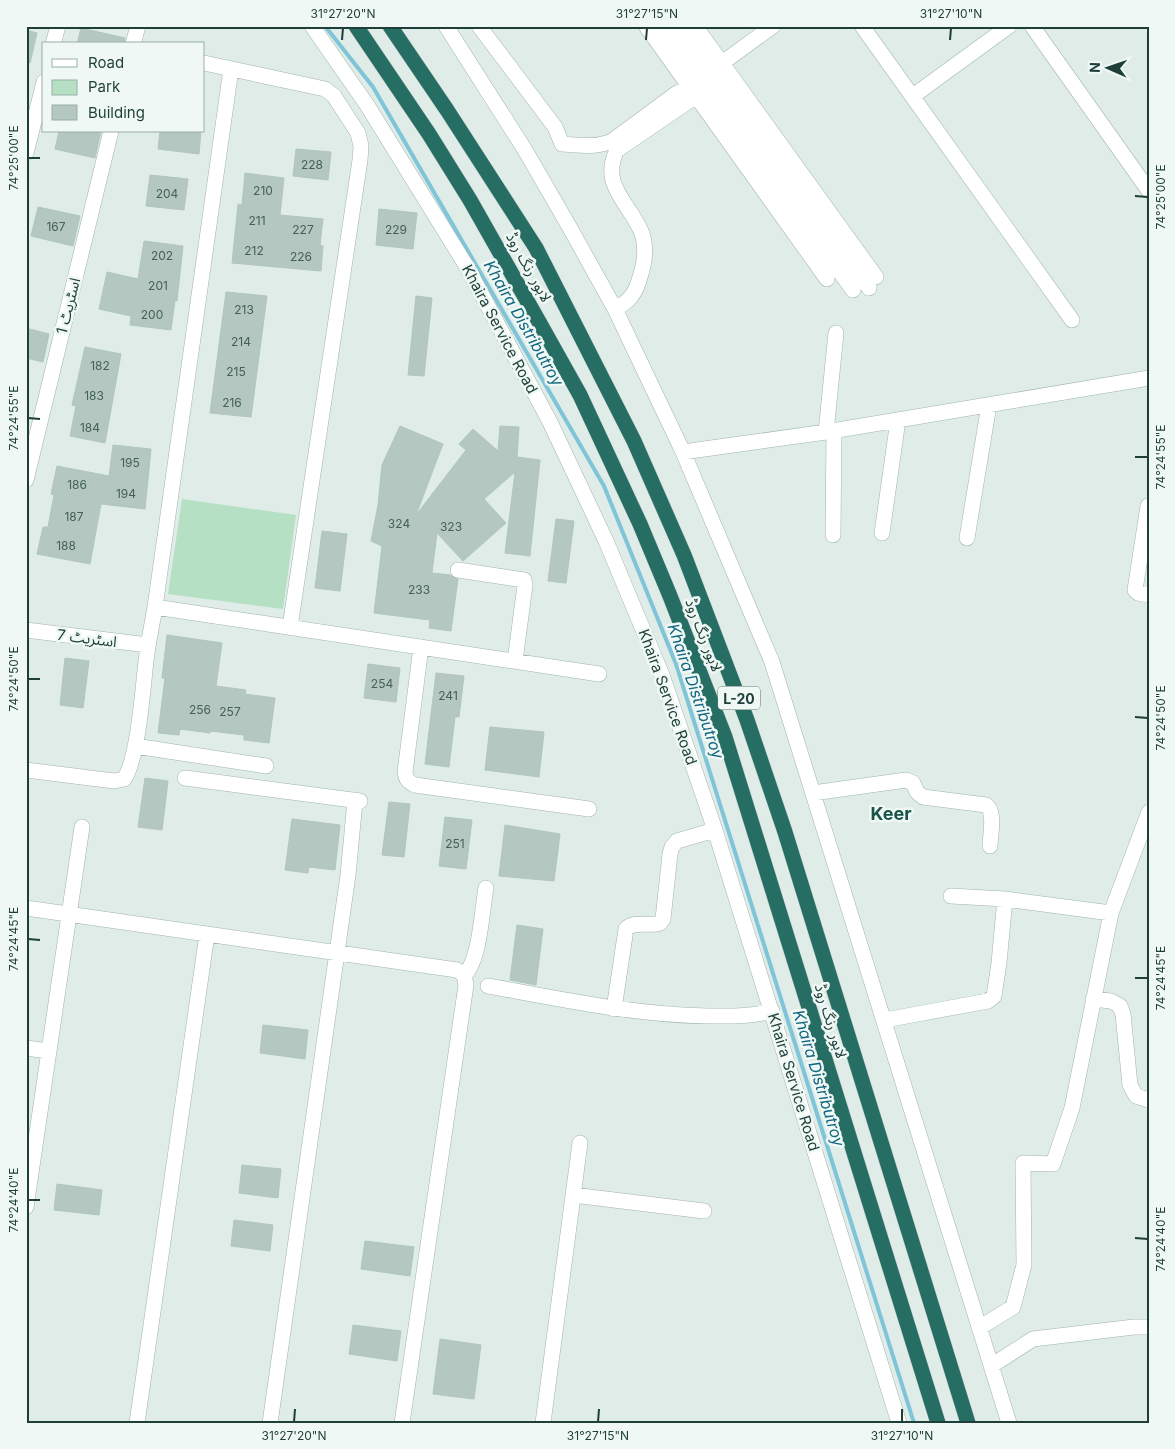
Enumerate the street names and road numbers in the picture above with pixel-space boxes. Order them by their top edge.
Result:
street label: لاہور رنگ روڈ [502,229,556,305]
street label: Khaira Service Road [458,261,542,397]
street label: اسٹریٹ 1 [52,276,84,336]
street label: لاہور رنگ روڈ [681,596,727,674]
street label: اسٹریٹ 7 [56,625,118,651]
street label: Khaira Service Road [635,626,701,768]
road number: L-20 [718,686,760,710]
street label: لاہور رنگ روڈ [811,981,851,1061]
street label: Khaira Service Road [764,1011,824,1153]

